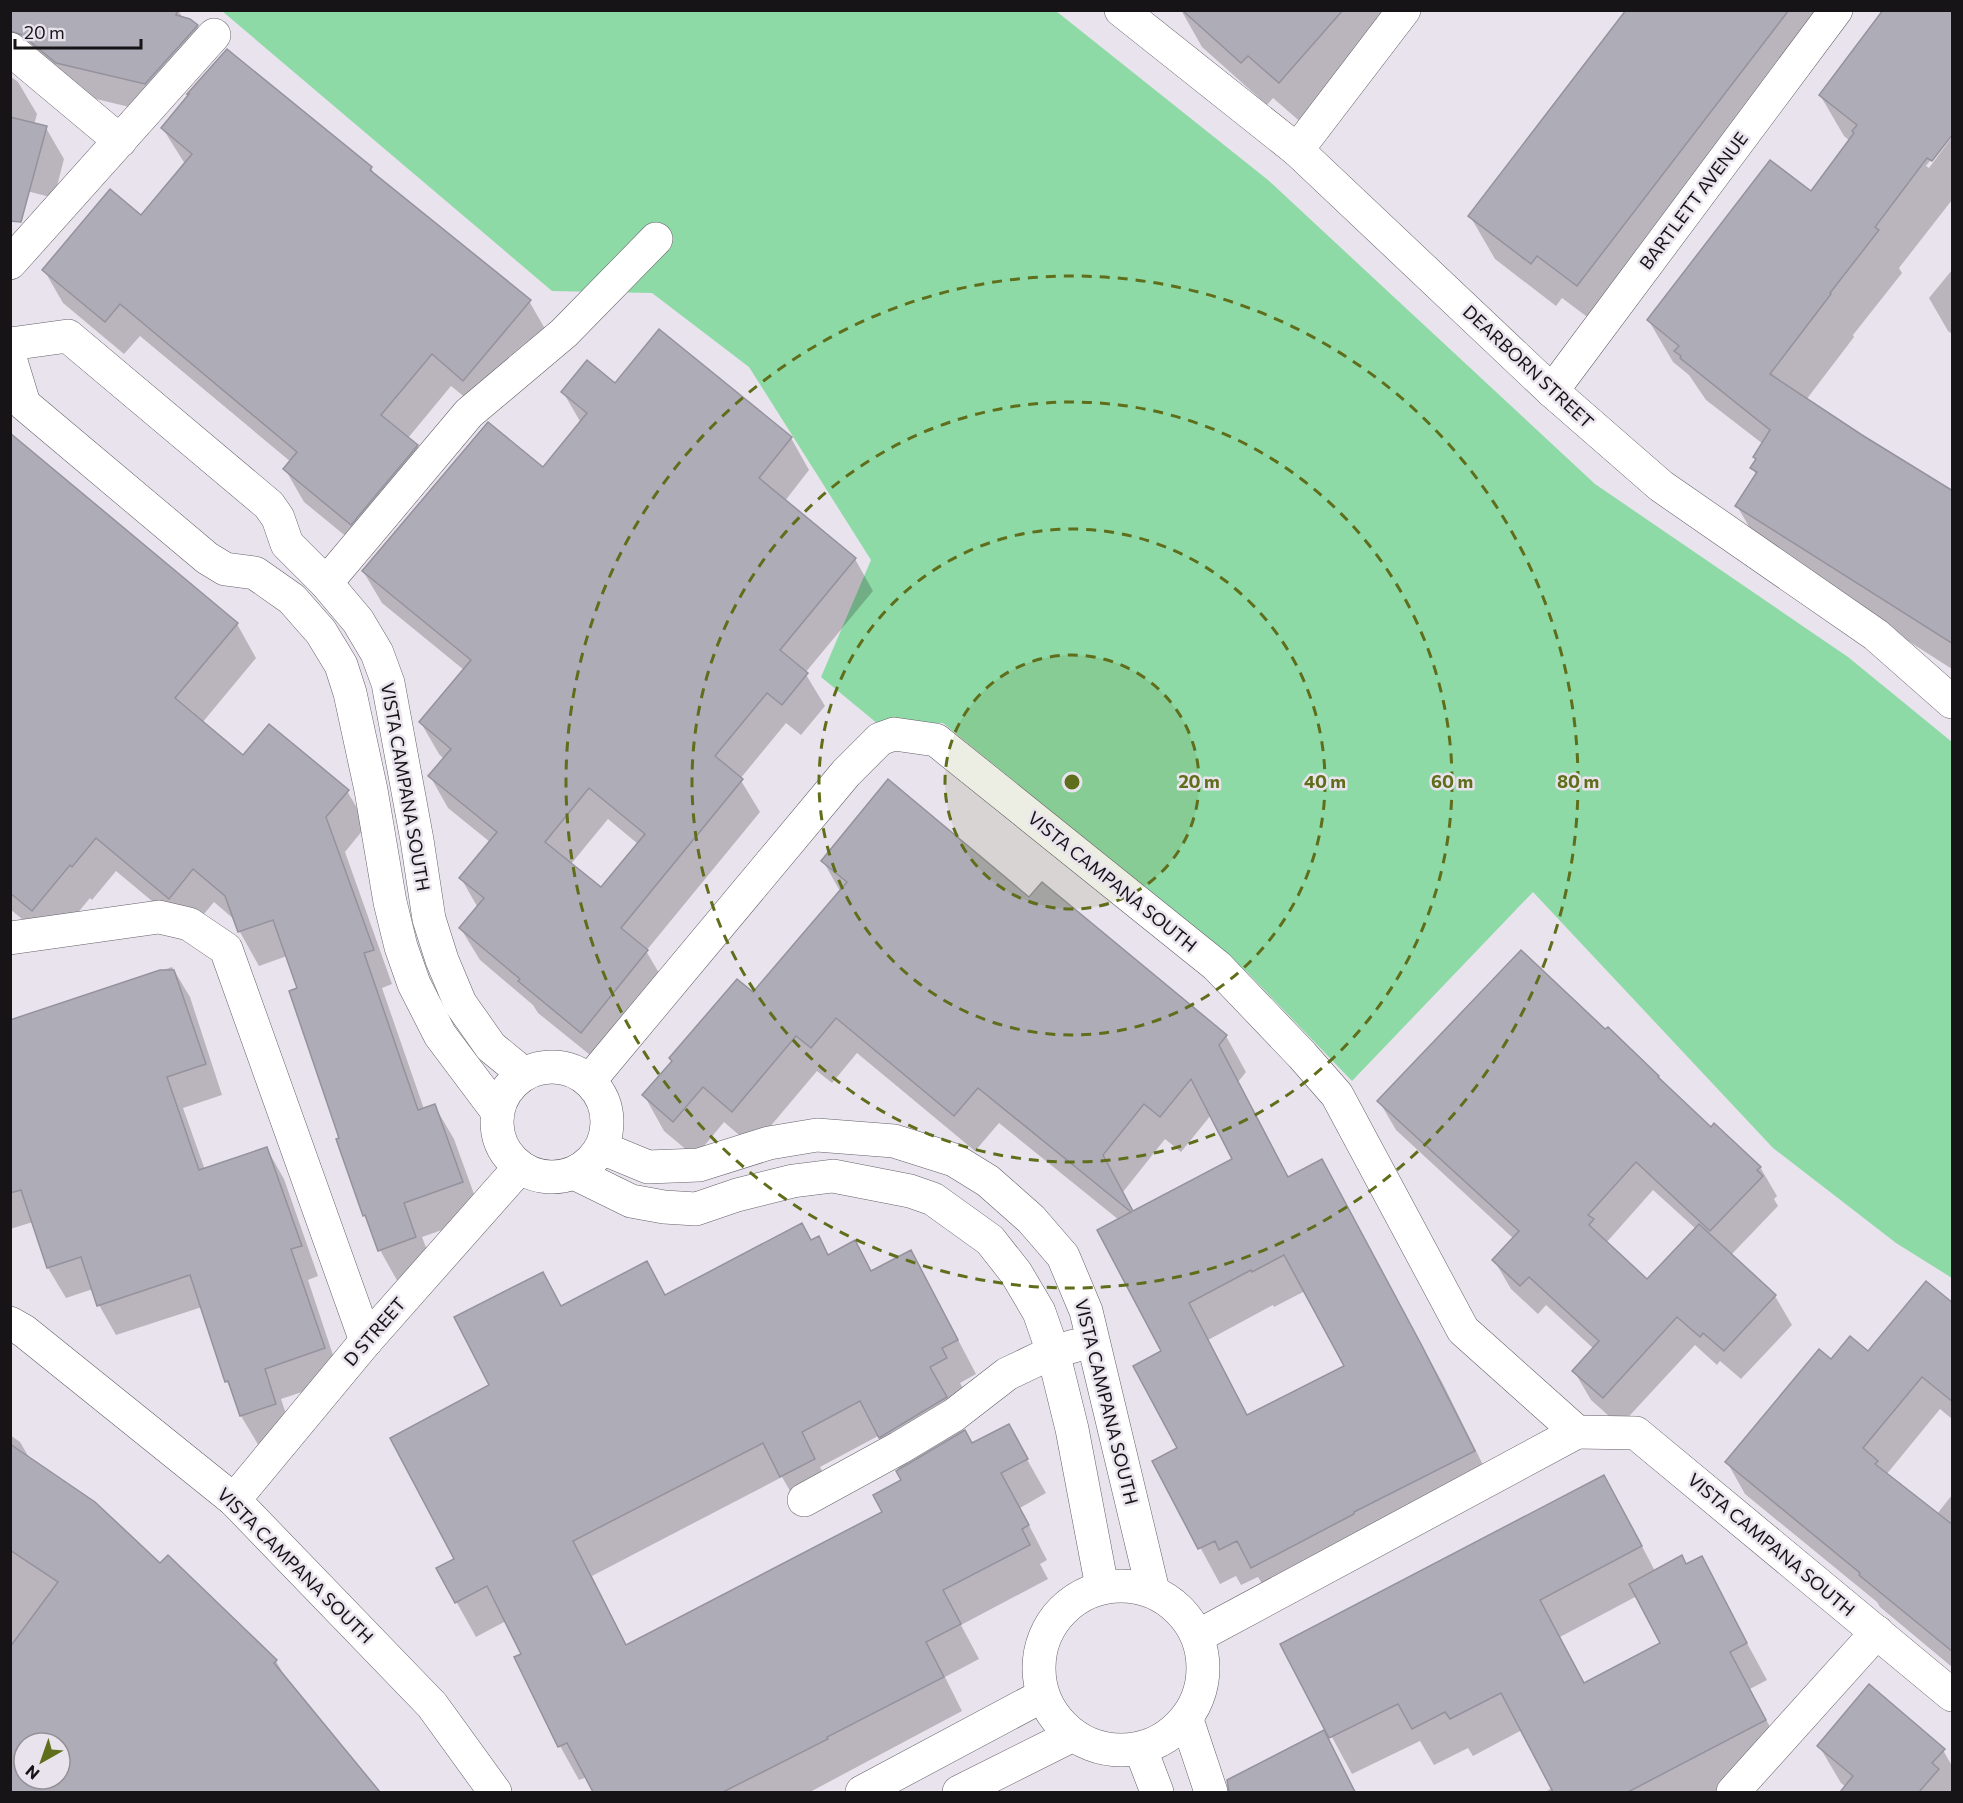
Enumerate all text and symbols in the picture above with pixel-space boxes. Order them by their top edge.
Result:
scale bar [15,12,141,50]
text: 20 m [24,21,65,43]
street label: BARTLETT AVENUE [1634,127,1752,273]
street label: DEARBORN STREET [1459,300,1599,433]
street label: VISTA CAMPANA SOUTH [377,681,435,893]
text: 20 m [1178,770,1220,792]
text: 40 m [1304,770,1346,792]
text: 60 m [1431,770,1473,792]
text: 80 m [1557,770,1599,792]
centre of rings [1062,772,1082,792]
street label: VISTA CAMPANA SOUTH [1024,806,1202,956]
street label: D STREET [339,1293,410,1370]
street label: VISTA CAMPANA SOUTH [1071,1297,1143,1507]
street label: VISTA CAMPANA SOUTH [1684,1468,1860,1621]
street label: VISTA CAMPANA SOUTH [213,1483,378,1648]
north arrow [12,1731,72,1791]
text: N [21,1762,43,1784]

